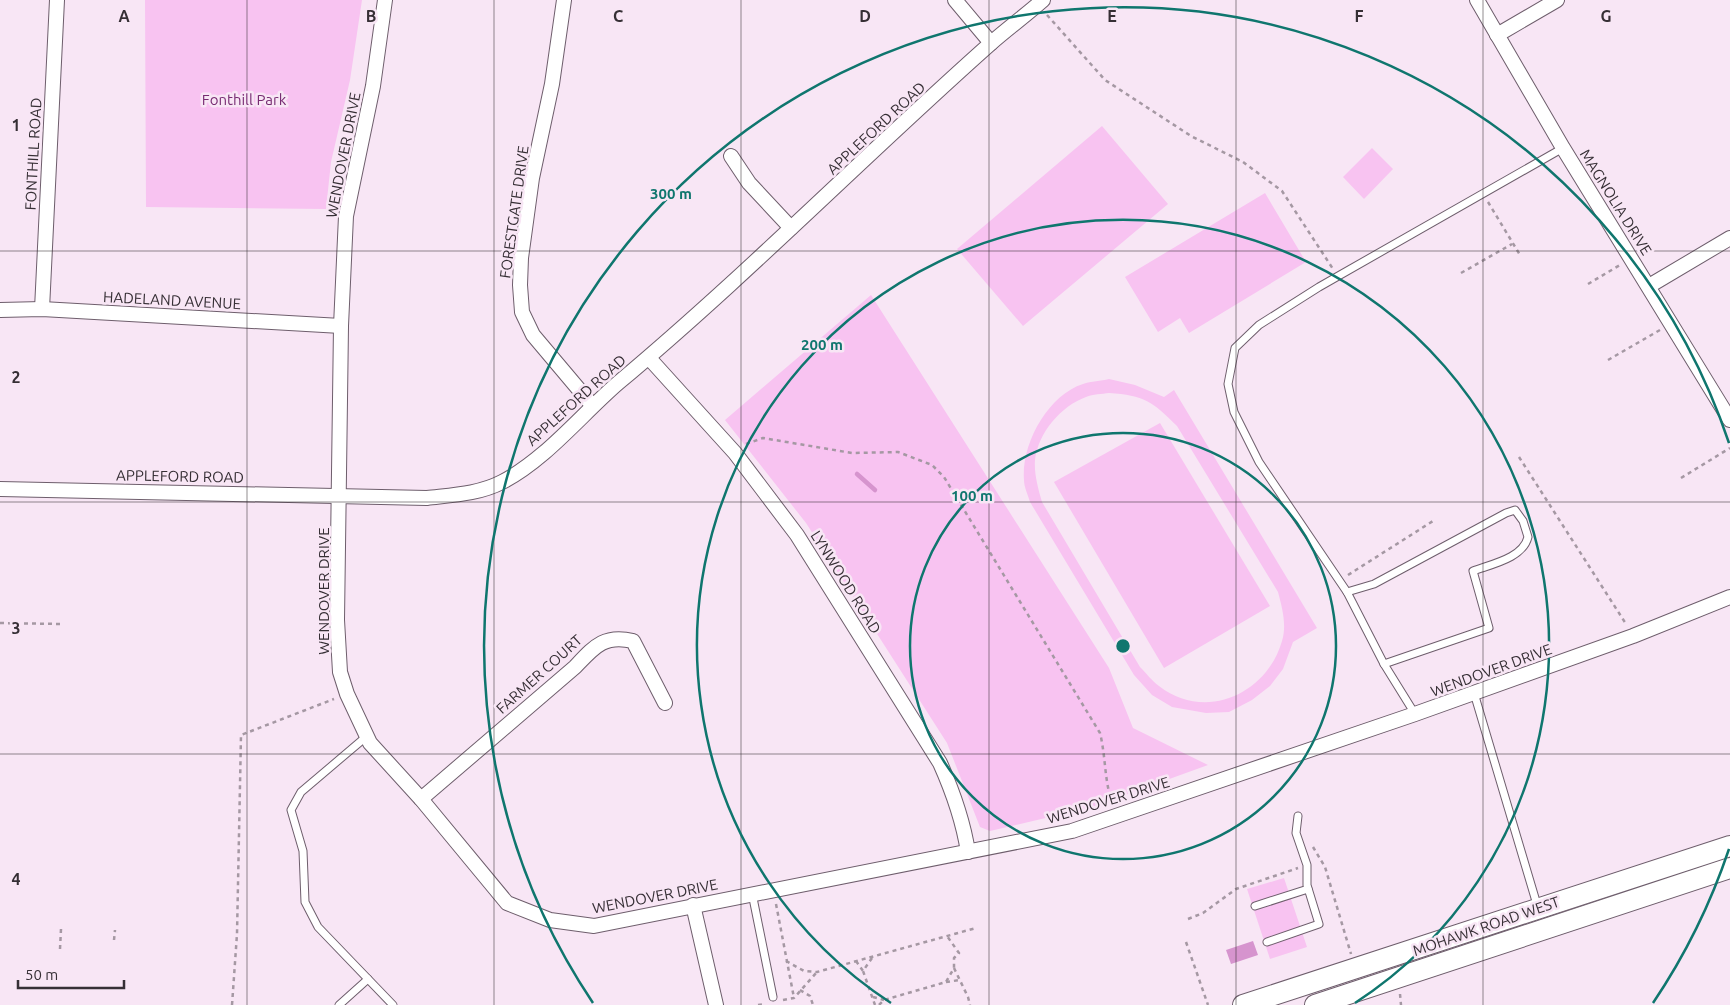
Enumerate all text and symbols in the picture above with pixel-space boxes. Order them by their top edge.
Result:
text: A [118,7,130,25]
text: B [366,7,376,25]
text: C [613,7,623,25]
text: D [859,7,871,25]
text: E [1107,7,1117,25]
text: F [1355,7,1364,25]
text: G [1600,7,1612,25]
street label: APPLEFORD ROAD [823,78,929,178]
park label: Fonthill Park [202,91,287,108]
street label: WENDOVER DRIVE [322,91,364,219]
street label: FONTHILL ROAD [22,97,44,211]
text: 1 [11,116,21,134]
street label: FORESTGATE DRIVE [496,144,532,280]
street label: MAGNOLIA DRIVE [1577,146,1655,258]
text: 300 m [650,185,692,202]
street label: HADELAND AVENUE [103,288,241,312]
text: 200 m [801,336,843,353]
street label: APPLEFORD ROAD [523,351,629,449]
text: 2 [11,368,21,386]
street label: APPLEFORD ROAD [116,466,244,486]
text: 100 m [951,487,993,504]
street label: WENDOVER DRIVE [315,527,332,655]
street label: LYNWOOD ROAD [808,528,884,636]
text: 3 [11,619,21,637]
street label: FARMER COURT [493,631,586,717]
centre of rings [1114,637,1132,655]
street label: WENDOVER DRIVE [1428,640,1554,700]
street label: WENDOVER DRIVE [1045,773,1171,827]
text: 4 [11,870,21,888]
street label: WENDOVER DRIVE [591,875,719,917]
street label: MOHAWK ROAD WEST [1410,893,1562,959]
scale bar [18,958,124,990]
text: 50 m [25,966,58,983]

